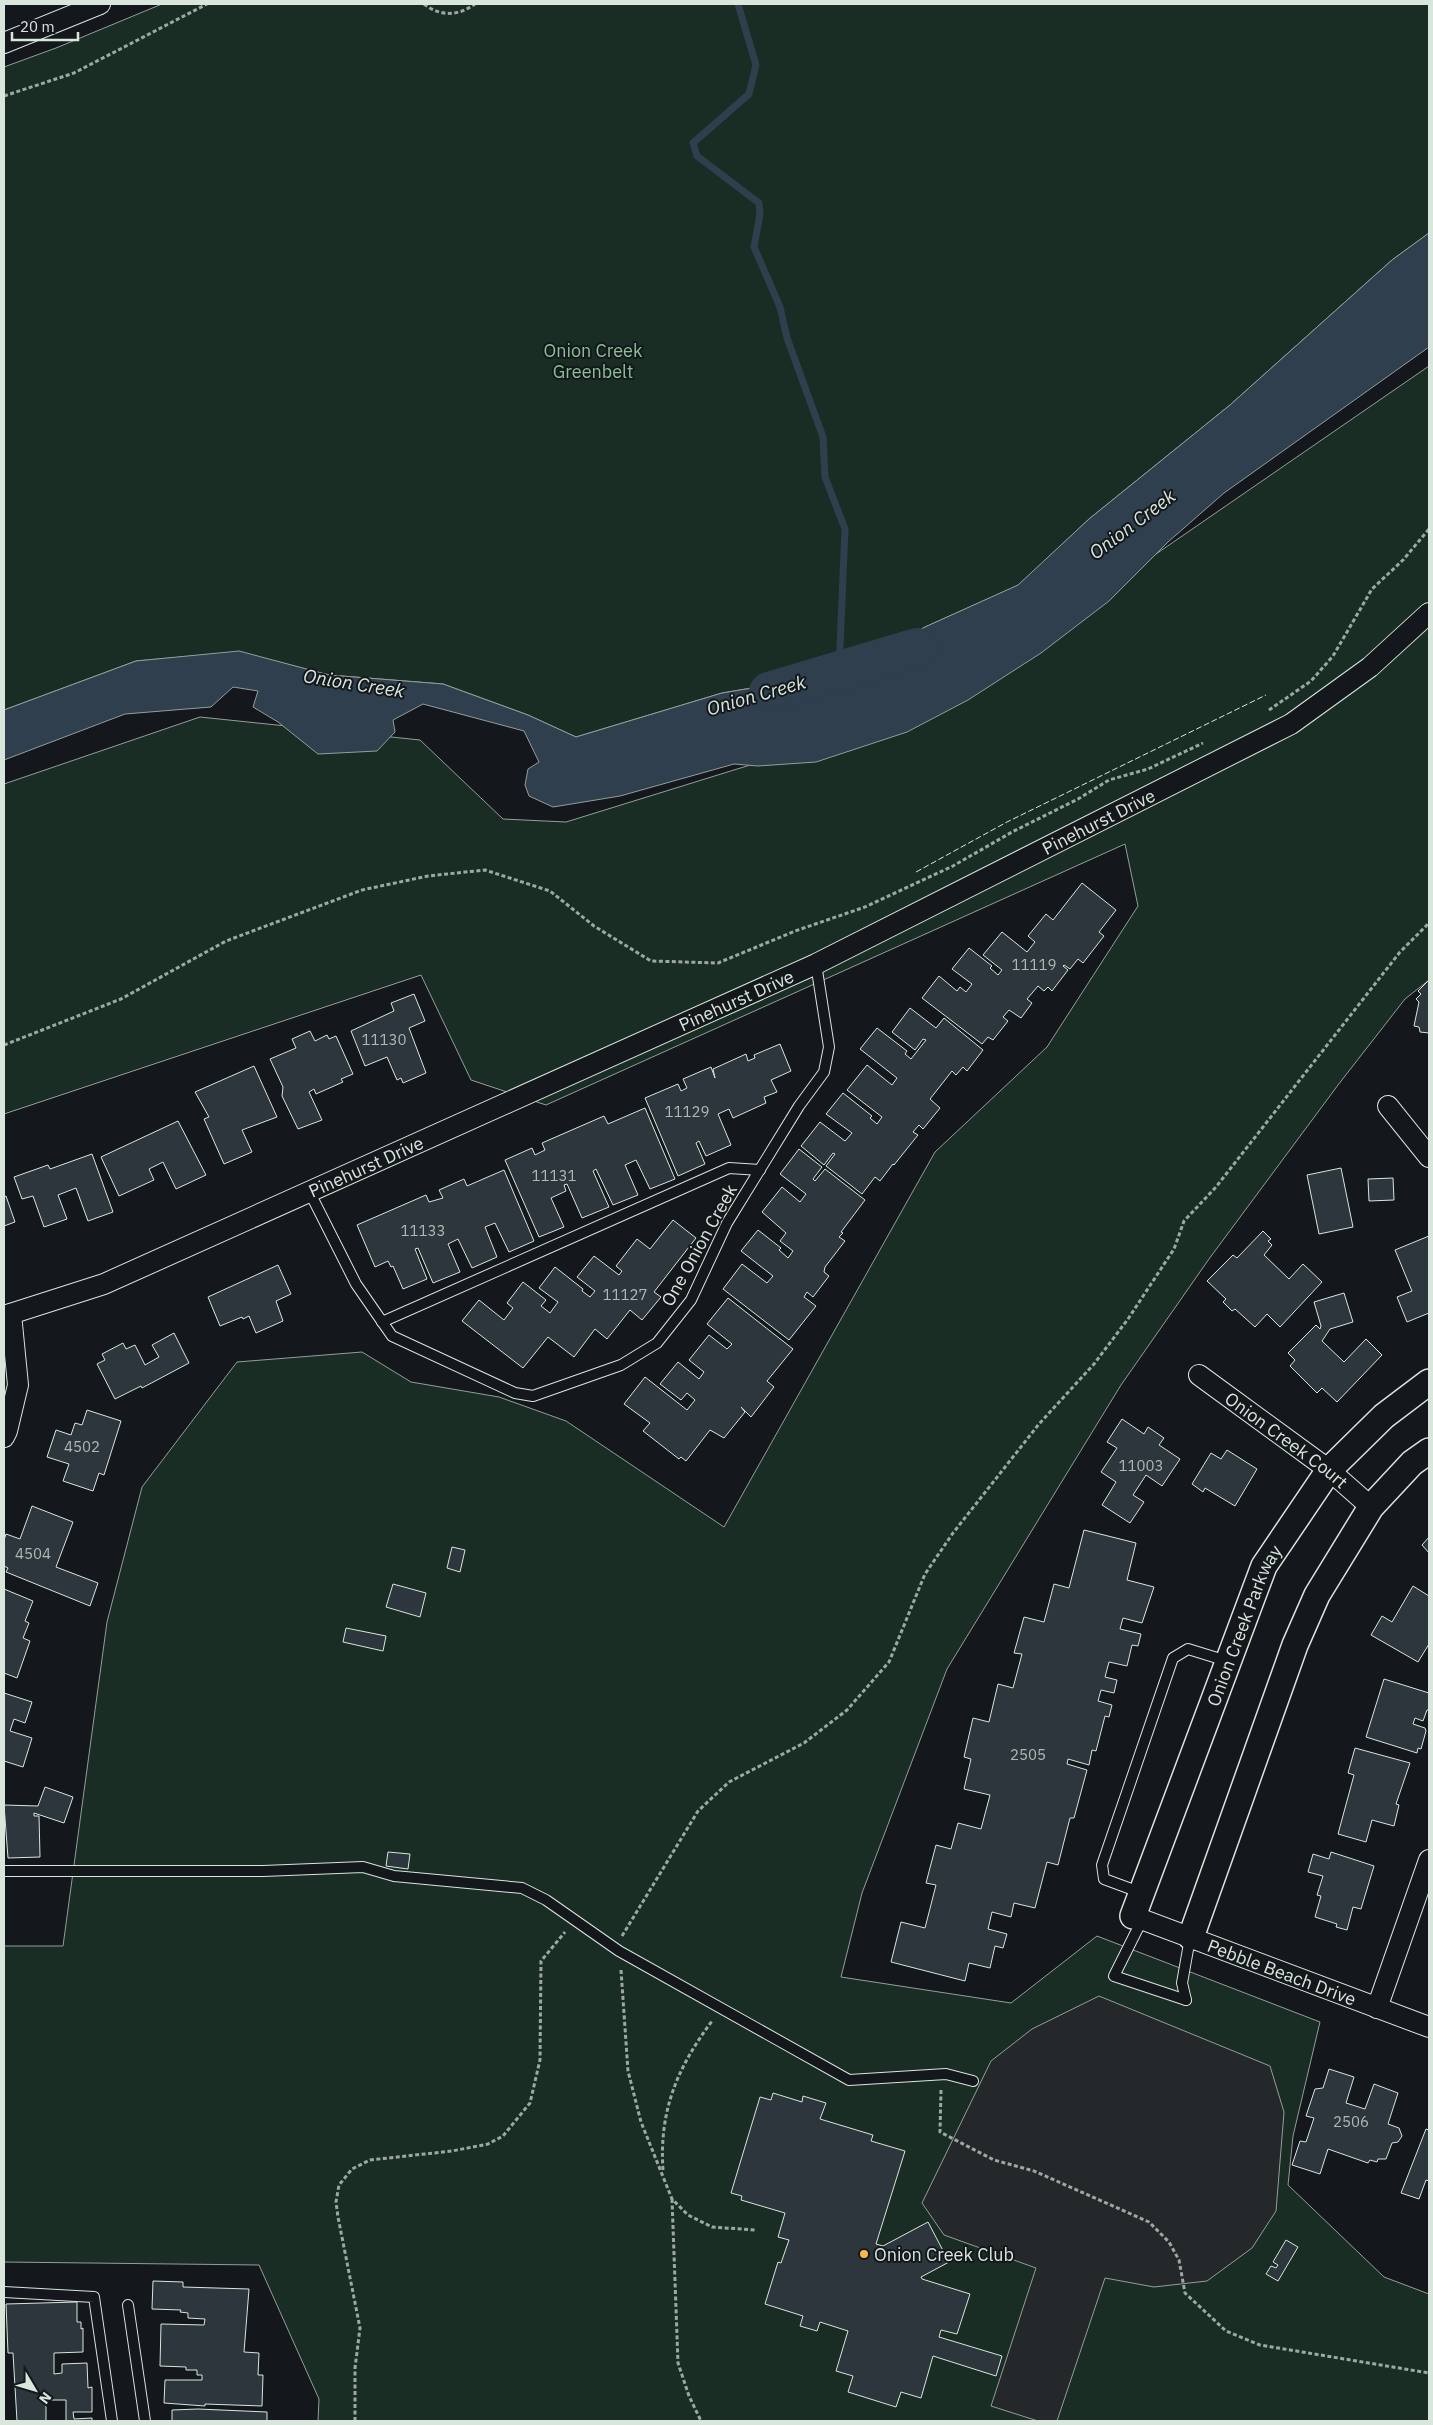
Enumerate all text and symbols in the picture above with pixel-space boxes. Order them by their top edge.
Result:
scale bar [12,10,79,42]
text: 20 m [20,17,55,36]
park label: Onion Creek Greenbelt [544,339,643,383]
water label: Onion Creek [1084,483,1181,564]
water label: Onion Creek [302,663,407,703]
water label: Onion Creek [704,669,809,721]
street label: Pinehurst Drive [1038,783,1159,859]
house number: 11119 [1011,955,1057,974]
street label: Pinehurst Drive [675,964,797,1036]
house number: 11130 [361,1030,407,1049]
house number: 11129 [664,1102,710,1121]
street label: Pinehurst Drive [305,1130,427,1202]
house number: 11131 [531,1166,577,1185]
street label: One Onion Creek [656,1179,742,1310]
house number: 11133 [400,1221,446,1240]
house number: 11127 [602,1285,648,1304]
street label: Onion Creek Court [1221,1386,1353,1493]
house number: 4502 [64,1437,100,1456]
house number: 11003 [1118,1456,1164,1475]
street label: Onion Creek Parkway [1201,1540,1287,1709]
house number: 4504 [15,1544,51,1563]
house number: 2505 [1010,1745,1046,1764]
street label: Pebble Beach Drive [1204,1933,1360,2010]
house number: 2506 [1333,2112,1369,2131]
place label: Onion Creek Club [874,2243,1014,2266]
marker: Onion Creek Club [858,2248,870,2260]
north arrow [10,2365,60,2415]
text: N [35,2388,55,2408]

